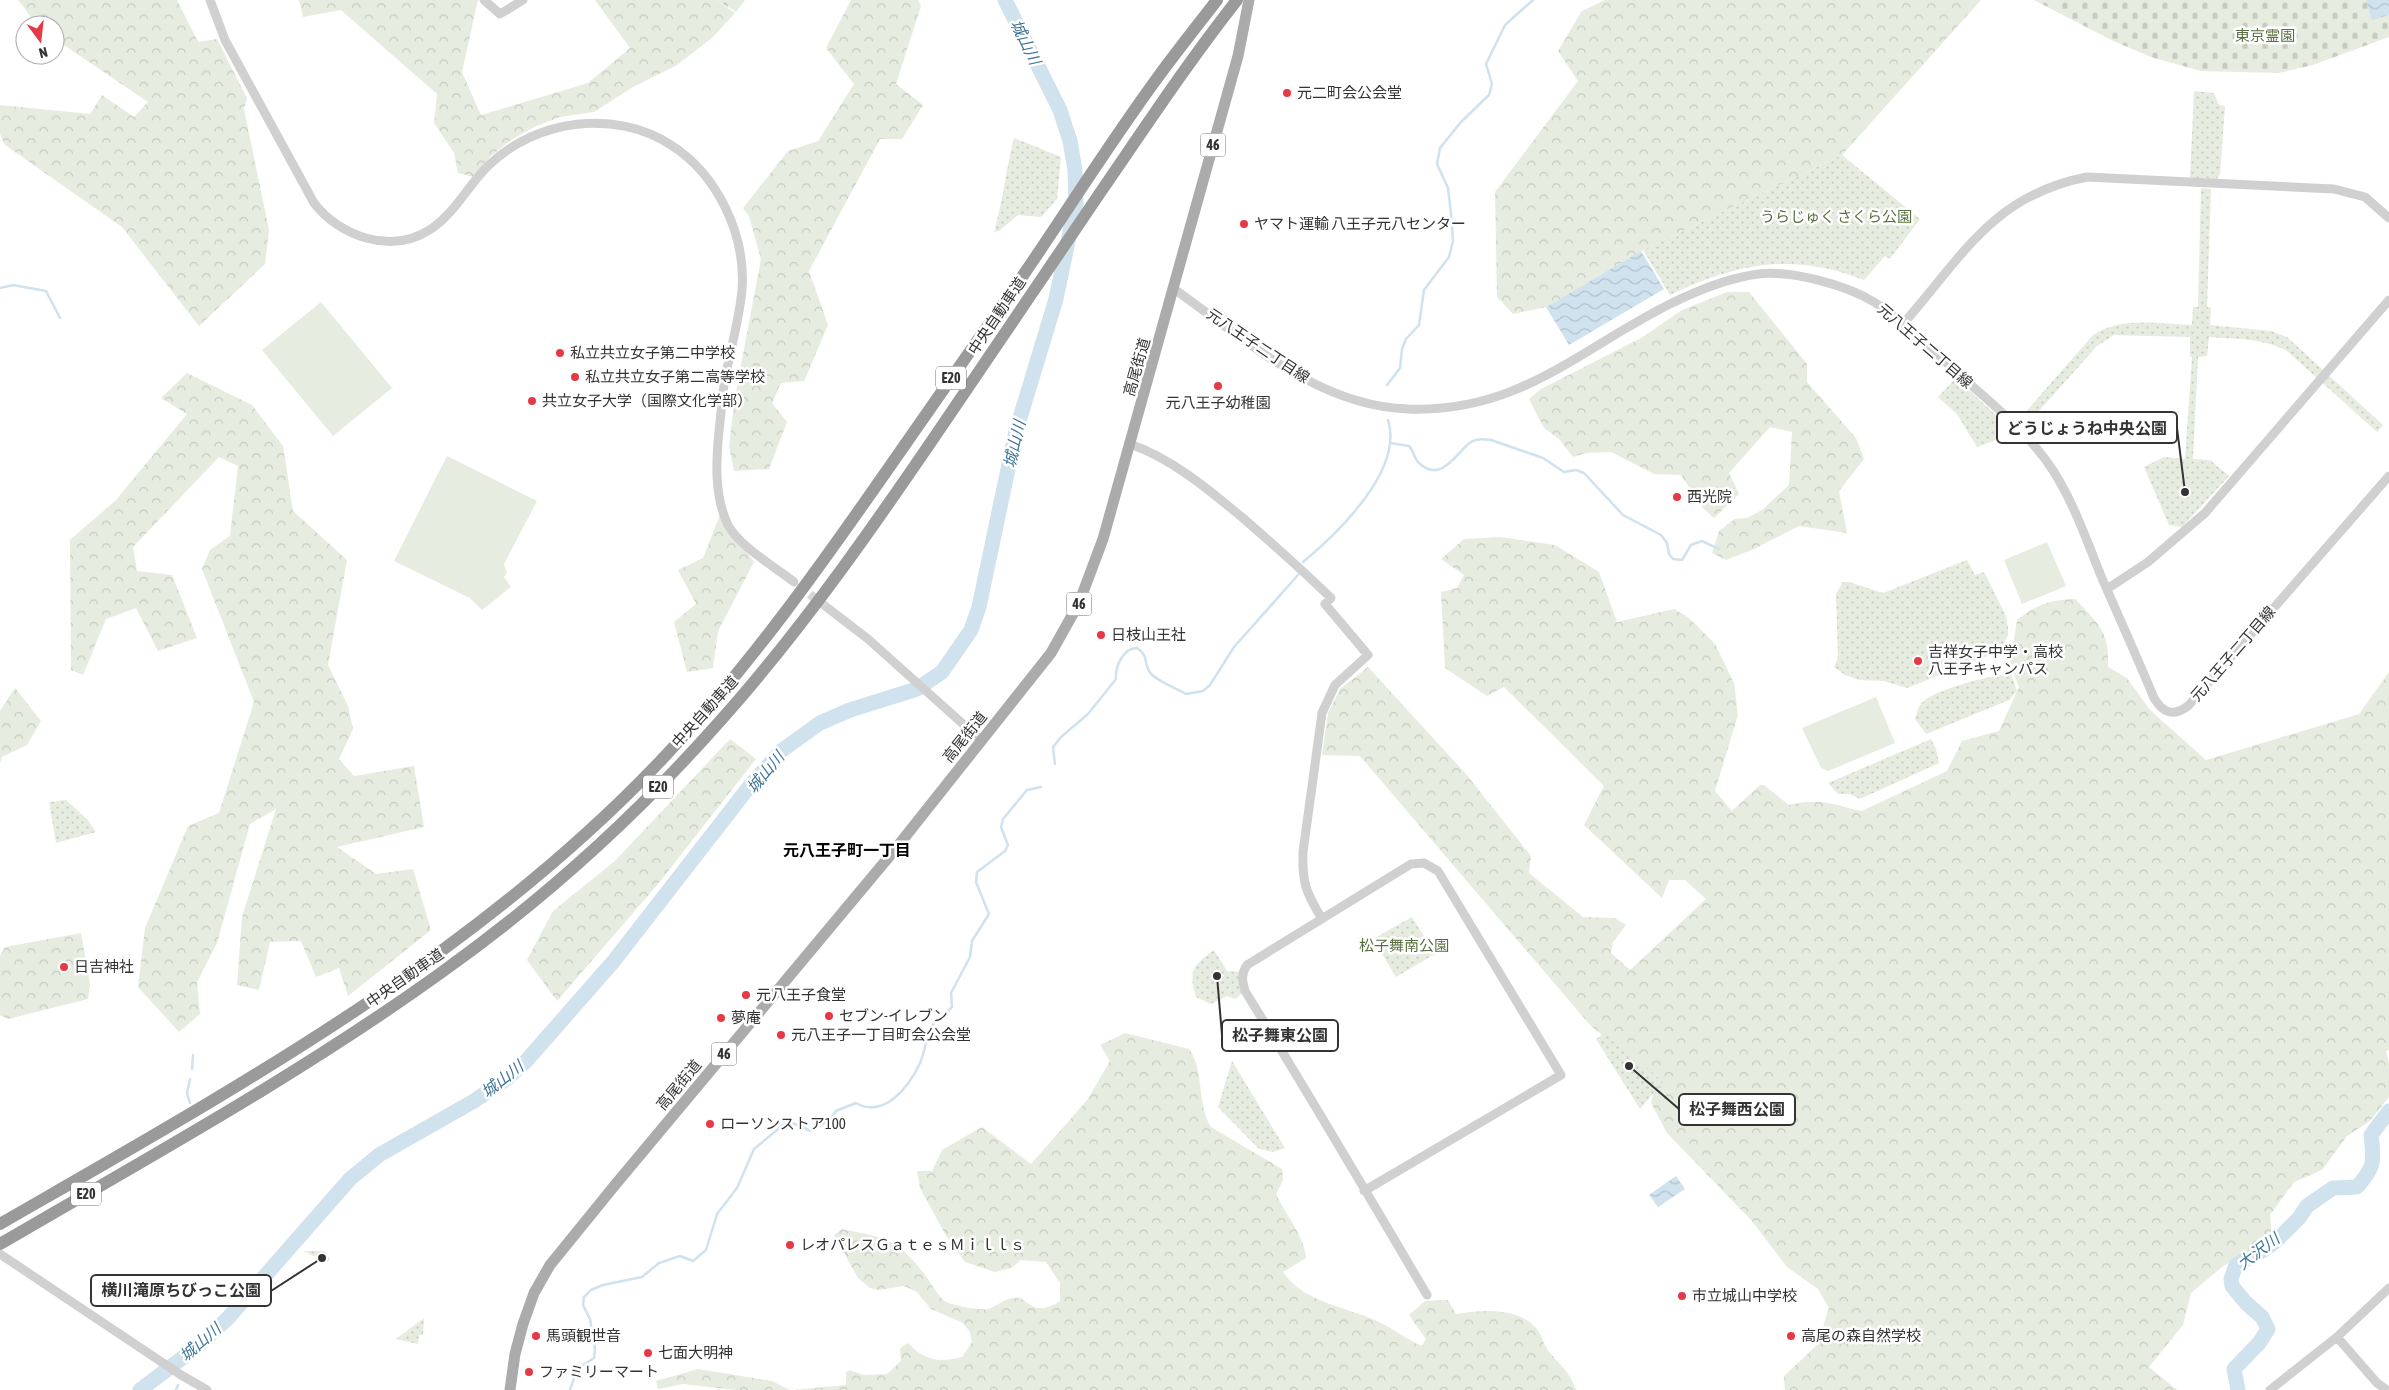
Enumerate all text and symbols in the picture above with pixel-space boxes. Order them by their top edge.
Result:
north arrow [15,15,65,65]
water label: 城山川 [1007,16,1045,69]
park label: 東京霊園 [2235,27,2295,44]
text: N [37,44,49,61]
place label: 元二町会公会堂 [1297,84,1402,101]
marker: 元二町会公会堂 [1281,87,1293,99]
road number: 46 [1200,134,1226,156]
park label: うらじゅく さくら公園 [1760,208,1912,225]
place label: ヤマト運輸 八王子元八センター [1254,215,1466,232]
marker: ヤマト運輸 八王子元八センター [1238,218,1250,230]
street label: 中央自動車道 [964,274,1029,358]
street label: 元八王子二丁目線 [1874,300,1976,391]
street label: 元八王子二丁目線 [1204,305,1313,386]
street label: 高尾街道 [1120,336,1153,398]
place label: 私立共立女子第二中学校 [570,344,735,361]
marker: 私立共立女子第二中学校 [554,347,566,359]
road number: E20 [936,366,966,389]
place label: 私立共立女子第二高等学校 [585,368,765,385]
marker: 私立共立女子第二高等学校 [569,371,581,383]
marker: 元八王子幼稚園 [1212,380,1224,392]
place label: 共立女子大学（国際文化学部） [542,392,752,409]
place label: 元八王子幼稚園 [1165,394,1271,411]
marker: 共立女子大学（国際文化学部） [526,395,538,407]
callout: どうじょうね中央公園 [1997,412,2177,443]
water label: 城山川 [1000,417,1029,469]
text: どうじょうね中央公園 [2007,419,2167,437]
place label: 西光院 [1687,488,1732,505]
marker: 西光院 [1671,491,1683,503]
road number: 46 [1066,592,1092,616]
street label: 元八王子二丁目線 [2187,603,2278,705]
place label: 日枝山王社 [1111,626,1186,643]
marker: 日枝山王社 [1095,629,1107,641]
place label: 吉祥女子中学・高校 八王子キャンパス [1928,643,2063,677]
marker: 吉祥女子中学・高校 八王子キャンパス [1912,655,1924,667]
street label: 中央自動車道 [668,673,741,751]
street label: 高尾街道 [939,708,990,765]
water label: 城山川 [743,746,789,796]
road number: E20 [643,776,673,799]
district label: 元八王子町一丁目 [783,841,911,859]
park label: 松子舞南公園 [1359,937,1449,954]
street label: 中央自動車道 [363,945,446,1010]
place label: 日吉神社 [74,958,134,975]
marker: 日吉神社 [58,961,70,973]
place label: 元八王子食堂 [756,986,846,1003]
marker: 元八王子食堂 [740,989,752,1001]
place label: セブン-イレブン [839,1007,948,1024]
place label: 夢庵 [731,1009,761,1026]
marker: セブン-イレブン [823,1010,835,1022]
marker: 夢庵 [715,1012,727,1024]
callout: 松子舞東公園 [1222,1020,1338,1051]
place label: 元八王子一丁目町会公会堂 [791,1026,971,1043]
text: 松子舞東公園 [1232,1026,1328,1044]
marker: 元八王子一丁目町会公会堂 [775,1029,787,1041]
road number: 46 [712,1042,736,1066]
water label: 城山川 [478,1056,528,1101]
street label: 高尾街道 [653,1056,704,1113]
callout: 松子舞西公園 [1679,1094,1795,1125]
text: 松子舞西公園 [1689,1100,1785,1118]
place label: ローソンストア100 [720,1115,846,1132]
marker: ローソンストア100 [704,1118,716,1130]
road number: E20 [71,1182,101,1206]
water label: 大沢川 [2233,1228,2284,1273]
place label: レオパレスＧａｔｅｓＭｉｌｌｓ [800,1236,1025,1253]
marker: レオパレスＧａｔｅｓＭｉｌｌｓ [784,1239,796,1251]
callout: 横川滝原ちびっこ公園 [91,1275,271,1306]
text: 横川滝原ちびっこ公園 [101,1281,261,1299]
place label: 市立城山中学校 [1692,1287,1797,1304]
marker: 市立城山中学校 [1676,1290,1688,1302]
water label: 城山川 [176,1318,226,1365]
place label: 馬頭観世音 [546,1327,621,1344]
place label: 高尾の森自然学校 [1801,1327,1921,1344]
marker: 馬頭観世音 [530,1330,542,1342]
marker: 高尾の森自然学校 [1785,1330,1797,1342]
place label: 七面大明神 [658,1344,733,1361]
marker: 七面大明神 [642,1347,654,1359]
place label: ファミリーマート [539,1363,659,1380]
marker: ファミリーマート [523,1366,535,1378]

